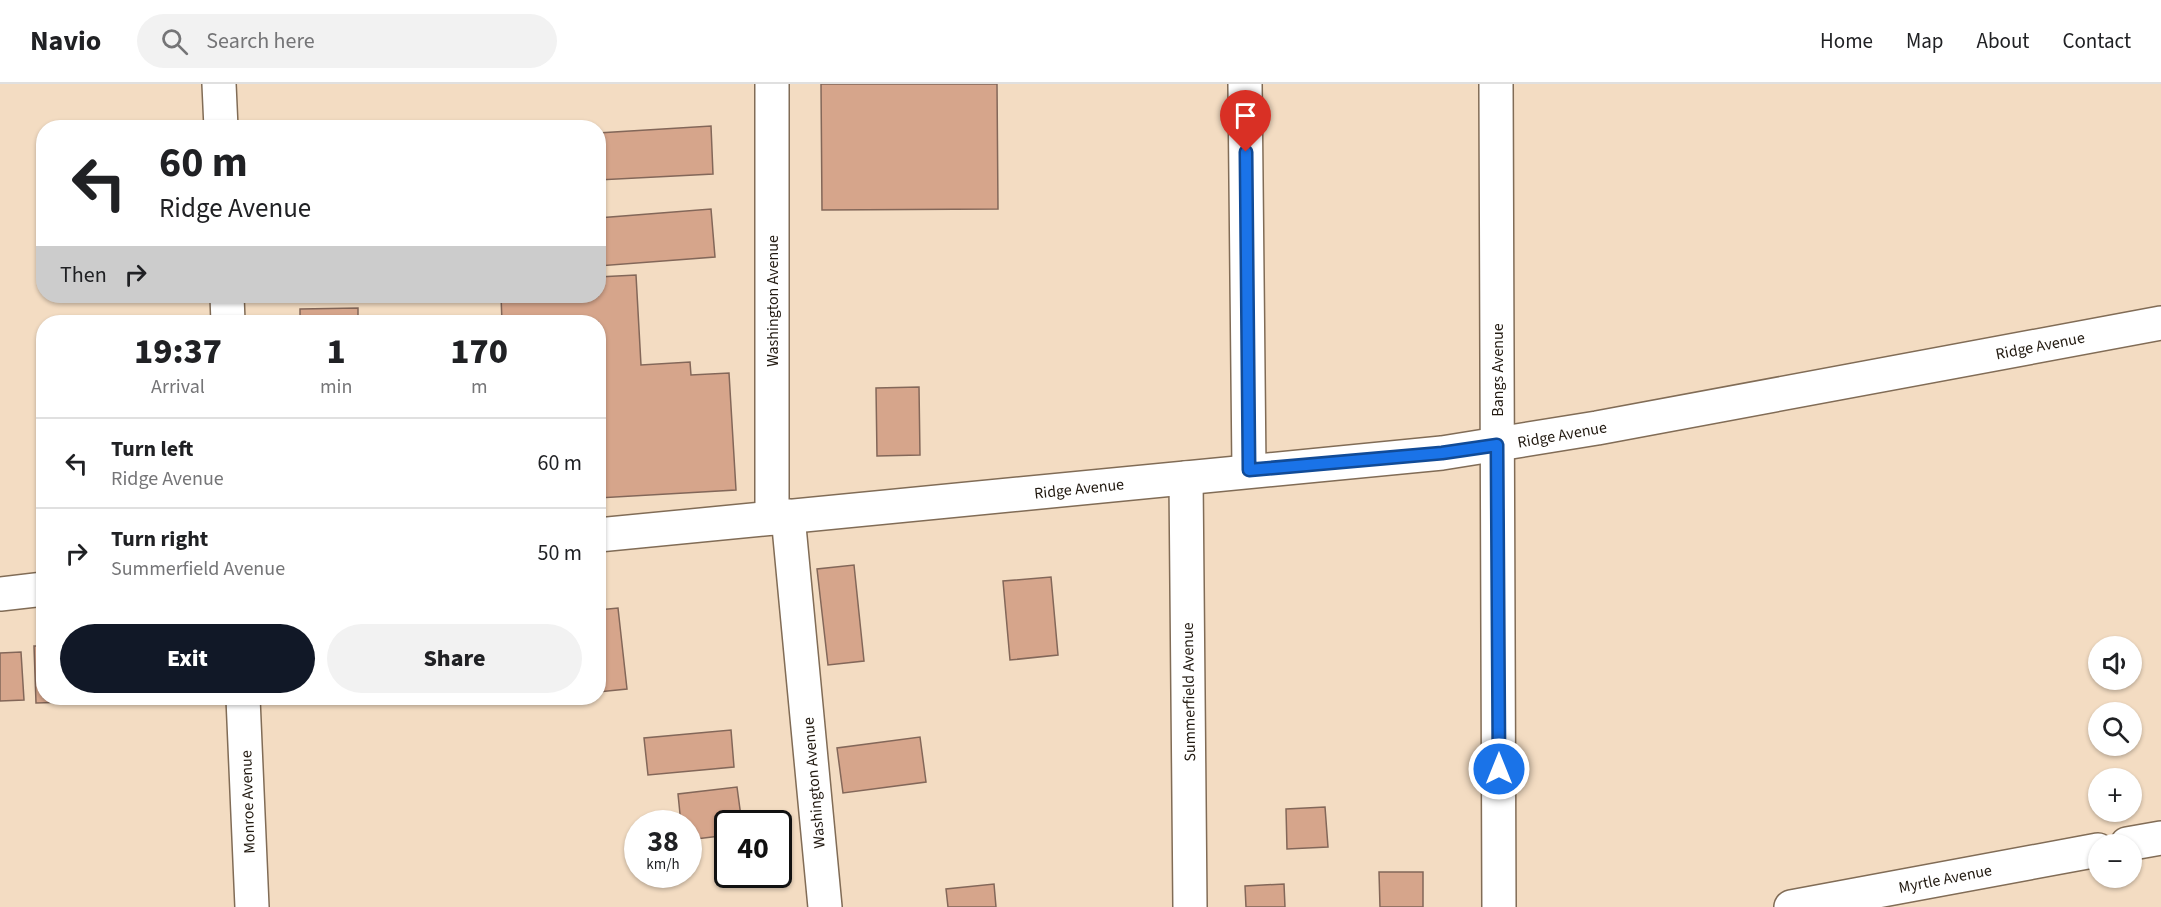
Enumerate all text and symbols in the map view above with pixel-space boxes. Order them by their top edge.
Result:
search box [137,14,557,68]
text: Navio [30,21,101,61]
icon: search [158,25,191,58]
text: Search here [206,25,315,57]
text: Home [1820,26,1873,56]
text: Map [1906,26,1944,56]
text: About [1977,26,2029,56]
text: Contact [2062,26,2131,56]
pin [1220,90,1271,152]
icon: arrive [1229,99,1262,132]
text: 60 m [159,133,248,193]
icon: left [60,144,138,222]
text: Ridge Avenue [159,189,311,228]
street label: Washington Avenue [762,235,784,367]
icon: right [119,258,152,291]
text: Then [60,259,107,291]
street label: Bangs Avenue [1487,323,1509,417]
text: 19:37 [134,326,222,377]
text: 1 [327,326,346,377]
text: 170 [450,326,508,377]
street label: Ridge Avenue [1994,327,2087,365]
text: Arrival [151,373,205,401]
text: min [320,373,352,401]
text: m [471,373,487,401]
street label: Ridge Avenue [1516,416,1609,454]
text: Turn left [111,433,193,465]
icon: left [60,447,93,480]
text: 60 m [537,447,582,479]
text: Ridge Avenue [111,465,224,493]
street label: Ridge Avenue [1033,473,1125,505]
text: Turn right [111,523,208,555]
icon: right [60,537,93,570]
text: 50 m [537,537,582,569]
text: Summerfield Avenue [111,555,285,583]
street label: Summerfield Avenue [1177,622,1201,762]
button: Exit [60,624,315,693]
button: Share [327,624,582,693]
map controls [2088,636,2142,888]
button: sound [2088,636,2142,690]
button: search [2088,702,2142,756]
street label: Washington Avenue [797,716,831,849]
position arrow [1467,737,1531,801]
street label: Monroe Avenue [235,750,261,854]
button: + [2088,768,2142,822]
speed limit sign: 40 [714,810,792,888]
text: 38 [647,820,679,863]
button: − [2088,834,2142,888]
text: km/h [646,854,680,875]
street label: Myrtle Avenue [1897,859,1994,899]

